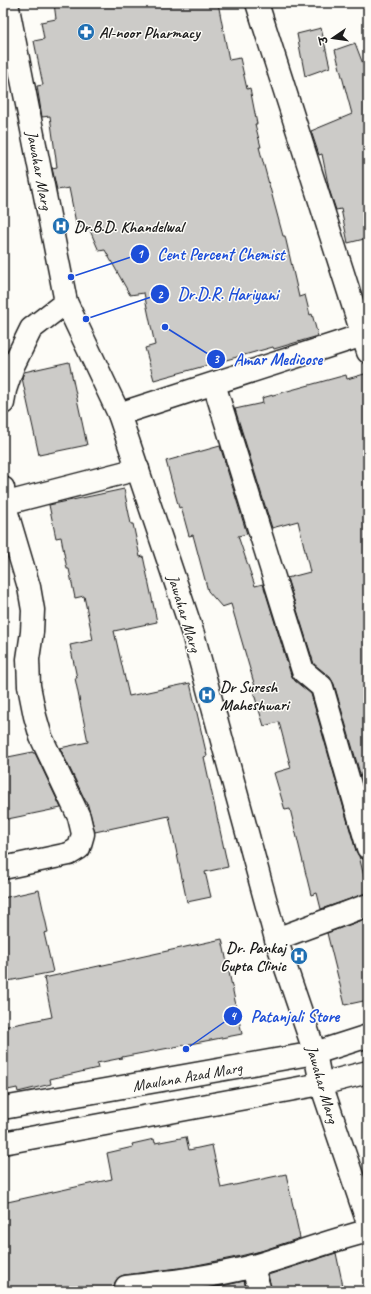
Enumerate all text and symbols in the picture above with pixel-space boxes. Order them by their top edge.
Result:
north arrow [313,18,353,58]
pharmacy icon: Al-noor Pharmacy [76,22,96,42]
place label: Al-noor Pharmacy [99,23,201,43]
text: उ [315,33,331,46]
street label: Jawahar Marg [21,128,57,212]
hospital icon: Dr.B.D. Khandelwal [51,216,71,236]
place label: Dr.B.D. Khandelwal [74,217,186,237]
callout: Cent Percent Chemist [130,240,293,269]
text: Cent Percent Chemist [157,244,287,265]
text: 1 [137,246,144,262]
callout: Dr.D.R. Hariyani [150,280,287,309]
text: Dr.D.R. Hariyani [178,284,281,305]
text: 2 [157,287,164,303]
callout: Amar Medicose [206,344,330,373]
text: Amar Medicose [234,349,324,370]
text: 3 [213,351,220,367]
street label: Jawahar Marg [163,571,206,656]
place label: Dr Suresh Maheshwari [220,677,290,715]
hospital icon: Dr Suresh Maheshwari [197,685,217,705]
place label: Dr. Pankaj Gupta Clinic [220,938,289,976]
hospital icon: Dr. Pankaj Gupta Clinic [289,946,309,966]
callout: Patanjali Store [223,1001,348,1030]
text: Patanjali Store [251,1006,341,1027]
text: 4 [230,1008,237,1024]
street label: Jawahar Marg [301,1042,343,1127]
street label: Maulana Azad Marg [131,1057,245,1096]

